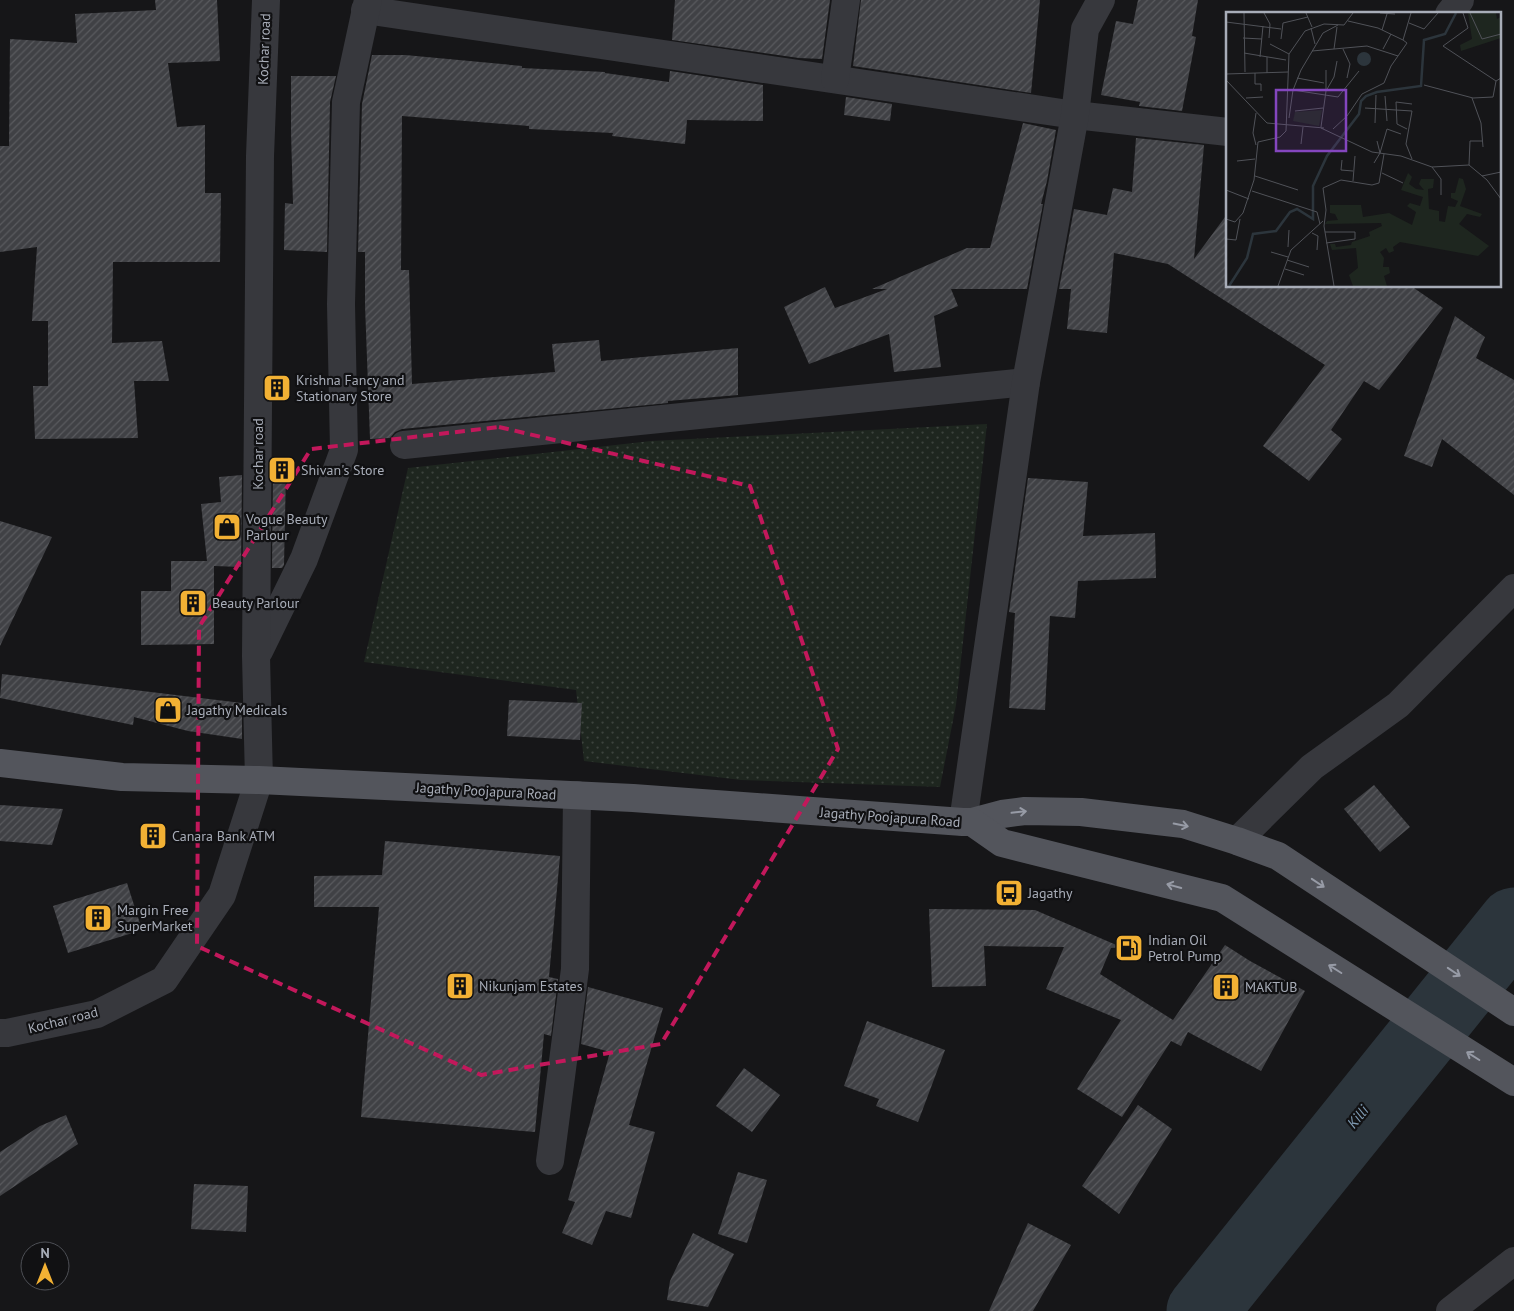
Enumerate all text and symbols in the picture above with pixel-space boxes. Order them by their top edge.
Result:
inset map [1226,12,1502,288]
street label: Kochar road [254,13,274,85]
place label: Krishna Fancy and Stationary Store [296,371,404,405]
building icon: Krishna Fancy and Stationary Store [262,373,292,403]
street label: Kochar road [249,418,267,490]
building icon: Shivan's Store [267,455,297,485]
place label: Shivan's Store [301,461,384,479]
place label: Vogue Beauty Parlour [245,510,328,544]
shop icon: Vogue Beauty Parlour [212,512,242,542]
building icon: Beauty Parlour [178,588,208,618]
place label: Beauty Parlour [212,594,299,612]
shop icon: Jagathy Medicals [153,695,183,725]
place label: Jagathy Medicals [186,701,287,719]
street label: Jagathy Poojapura Road [414,778,557,804]
street label: Jagathy Poojapura Road [818,803,961,831]
one-way arrow [1011,807,1027,817]
one-way arrow [1172,820,1188,830]
building icon: Canara Bank ATM [138,821,168,851]
place label: Canara Bank ATM [172,827,275,845]
bus stop icon: Jagathy [994,878,1024,908]
one-way arrow [1311,878,1325,888]
one-way arrow [1167,881,1183,890]
place label: Jagathy [1027,884,1073,902]
place label: Margin Free SuperMarket [117,901,193,935]
building icon: Margin Free SuperMarket [83,903,113,933]
place label: Indian Oil Petrol Pump [1148,931,1221,965]
fuel station icon: Indian Oil Petrol Pump [1114,933,1144,963]
one-way arrow [1328,964,1342,975]
one-way arrow [1447,967,1461,977]
building icon: Nikunjam Estates [445,971,475,1001]
building icon: MAKTUB [1211,972,1241,1002]
place label: Nikunjam Estates [479,977,583,995]
place label: MAKTUB [1245,978,1297,996]
street label: Kochar road [26,1003,100,1037]
one-way arrow [1466,1050,1480,1060]
water label: Killi [1343,1100,1373,1132]
north arrow [20,1241,70,1291]
text: N [40,1244,50,1262]

